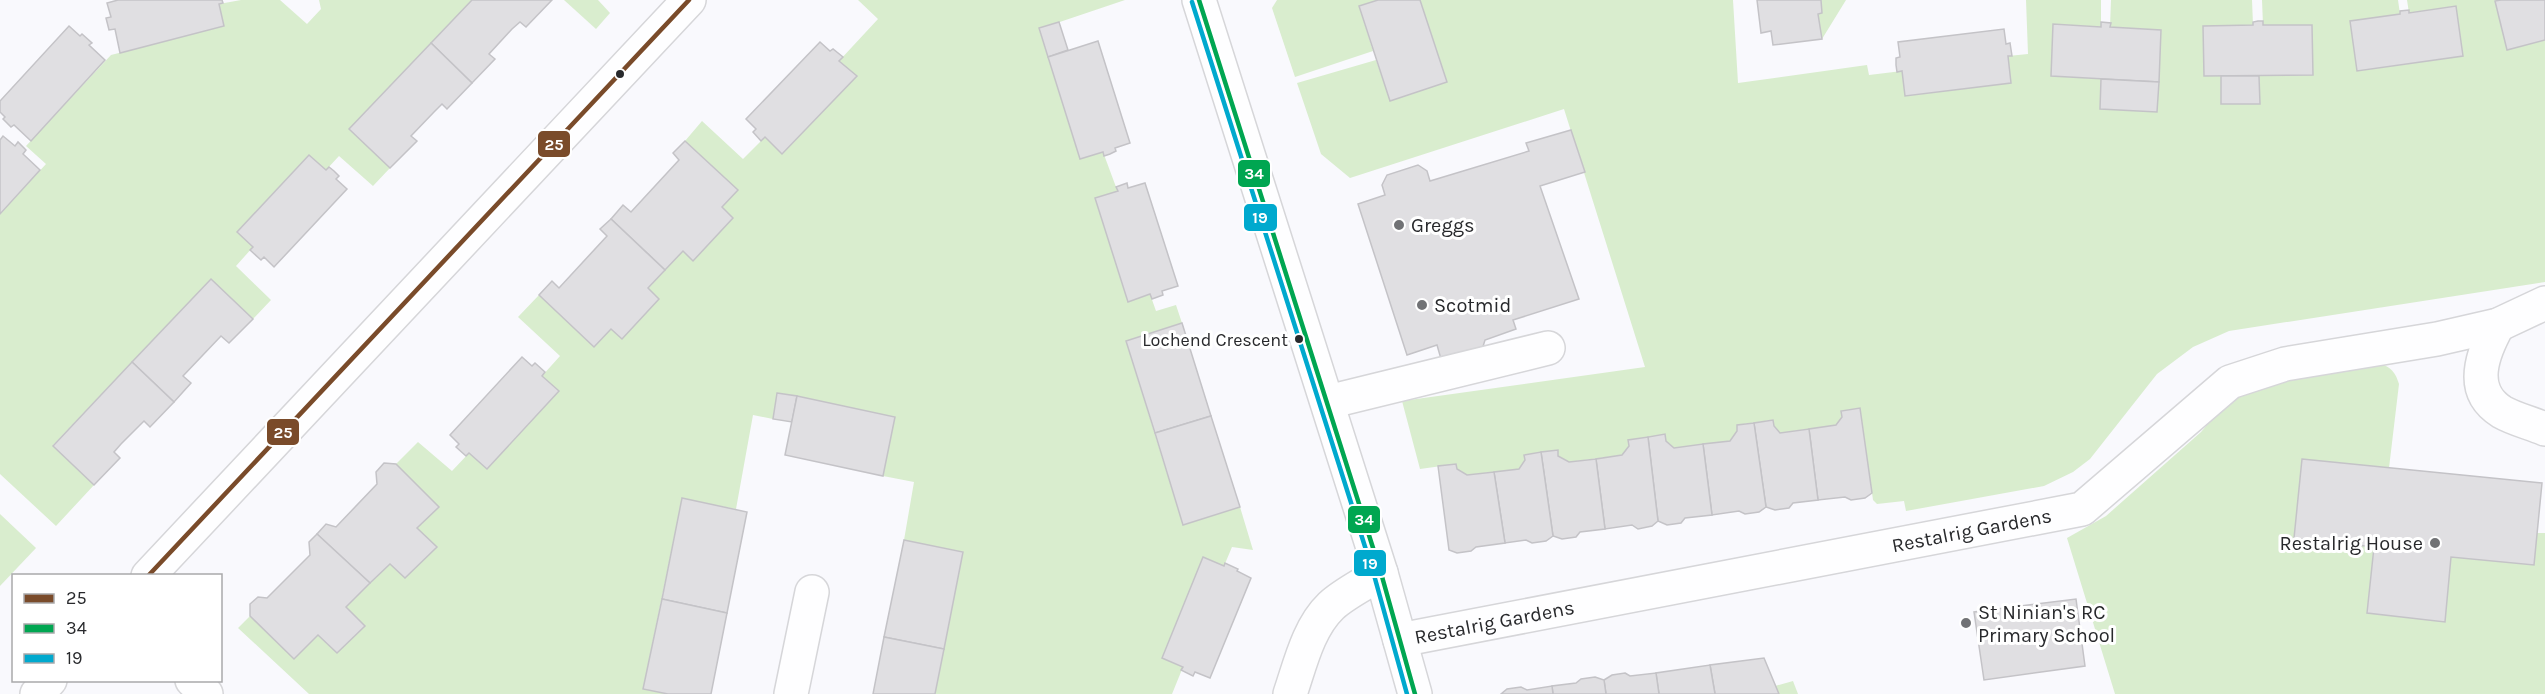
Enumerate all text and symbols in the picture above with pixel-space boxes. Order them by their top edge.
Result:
unlabelled marker [614,68,626,80]
line badge: 25 [537,130,571,158]
text: 25 [545,135,564,154]
line badge: 34 [1237,159,1271,188]
text: 34 [1244,164,1264,183]
line badge: 19 [1243,203,1278,232]
text: 19 [1252,208,1268,227]
place label: Greggs [1411,214,1474,237]
marker: Greggs [1392,218,1406,232]
place label: Scotmid [1434,294,1511,317]
marker: Scotmid [1415,298,1429,312]
place label: Lochend Crescent [1142,329,1288,351]
marker: Lochend Crescent [1293,333,1305,345]
line badge: 25 [266,418,300,446]
text: 25 [274,423,293,442]
street label: Restalrig Gardens [1890,504,2054,557]
line badge: 34 [1347,505,1381,534]
text: 34 [1354,510,1374,529]
place label: Restalrig House [2279,532,2423,555]
marker: Restalrig House [2428,536,2442,550]
line badge: 19 [1353,549,1387,577]
text: 19 [1362,554,1378,573]
legend [12,574,222,682]
text: 25 [66,587,87,609]
street label: Restalrig Gardens [1412,596,1576,649]
place label: St Ninian's RC Primary School [1978,601,2115,647]
marker: St Ninian's RC Primary School [1959,616,1973,630]
text: 34 [66,617,87,639]
text: 19 [66,647,82,669]

